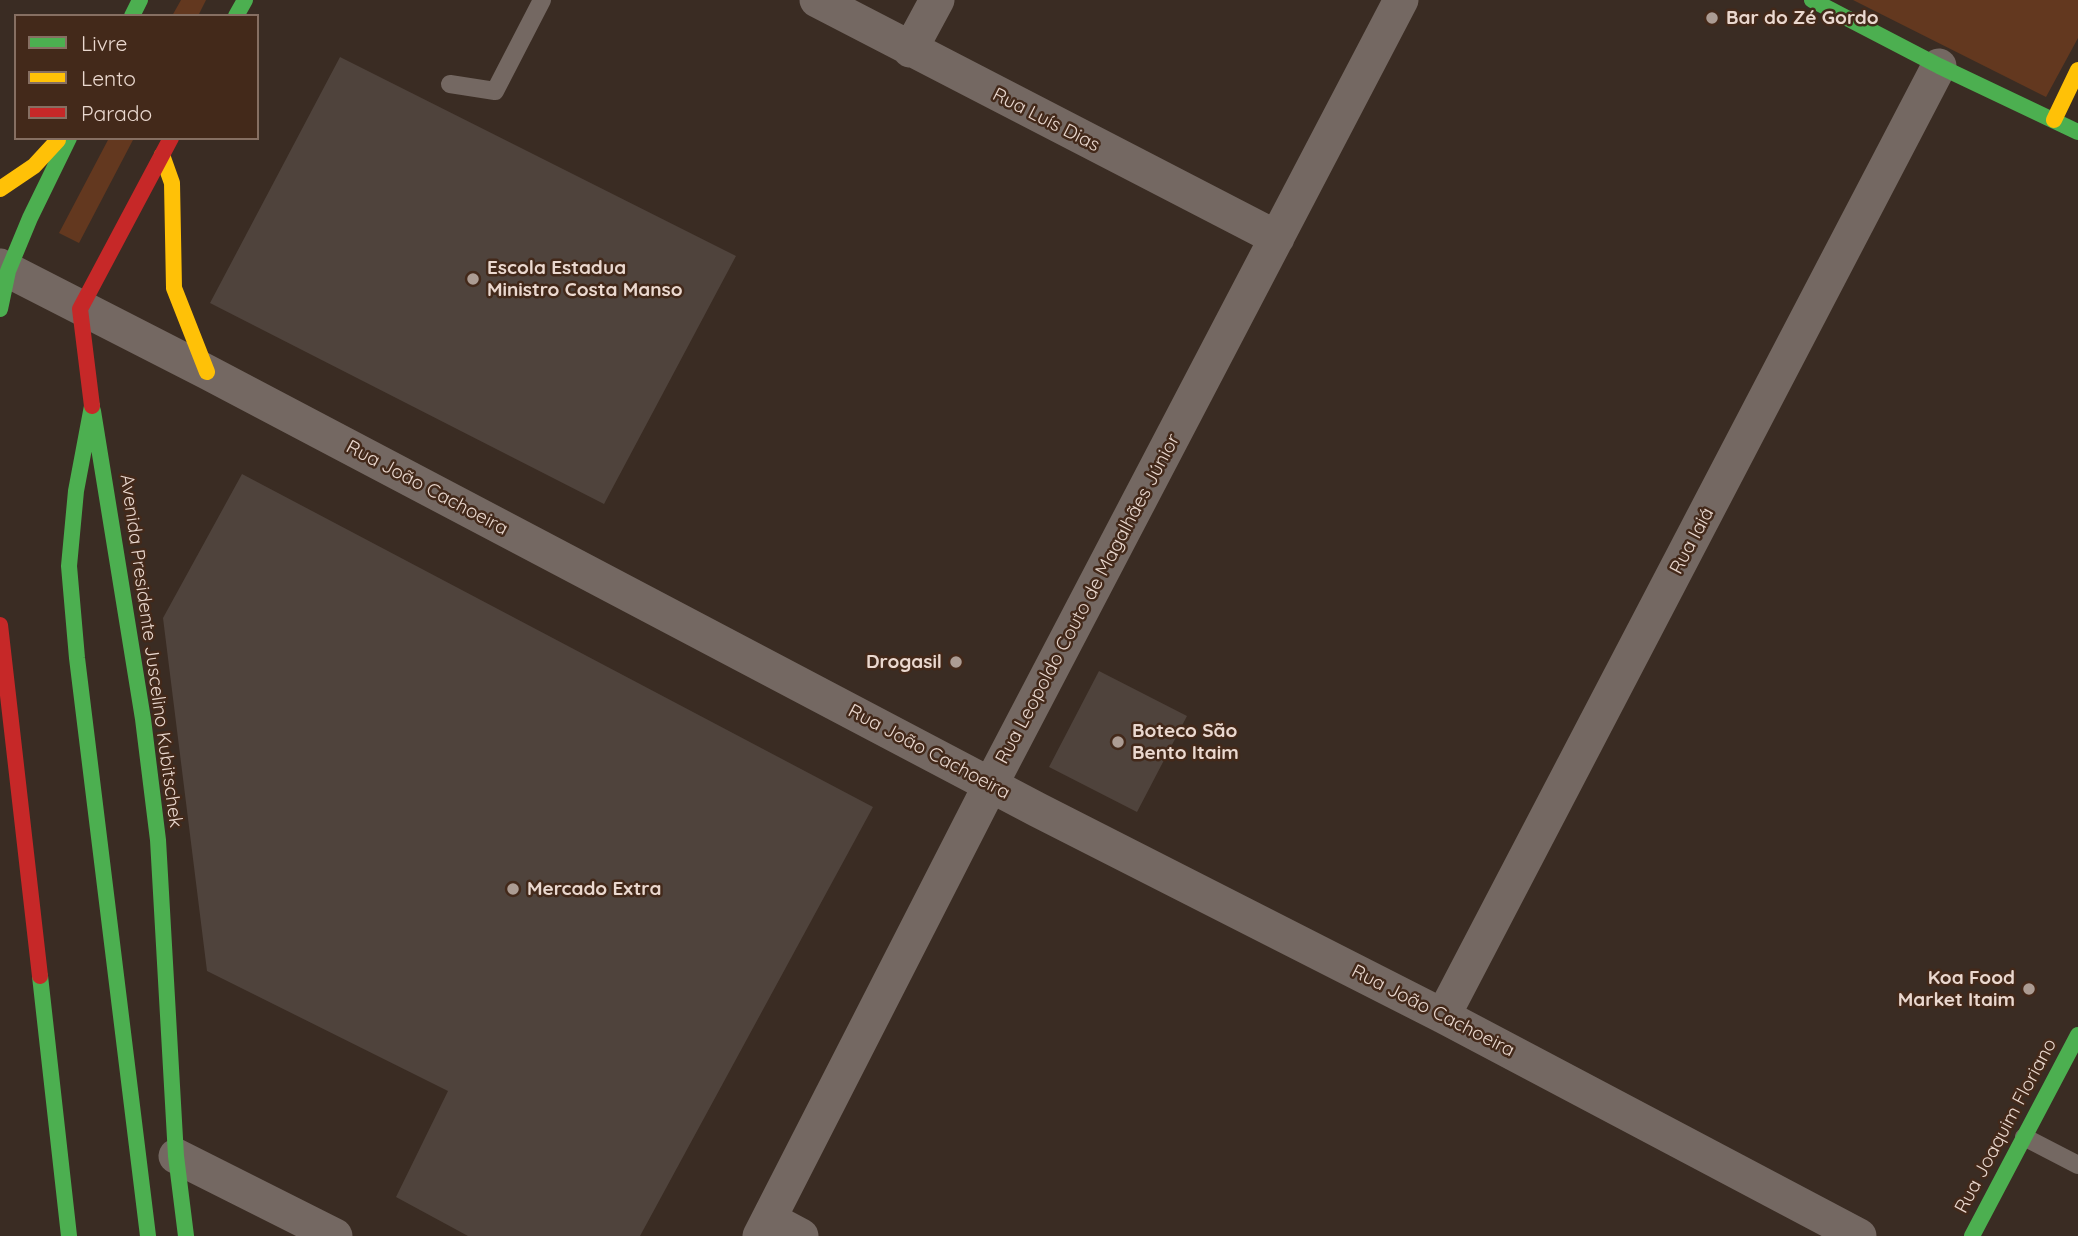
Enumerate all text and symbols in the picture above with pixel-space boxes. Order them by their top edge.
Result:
place label: Bar do Zé Gordo [1726,7,1878,29]
marker: Bar do Zé Gordo [1704,10,1720,26]
legend [14,14,259,140]
text: Livre [81,30,127,56]
text: Lento [81,65,136,91]
street label: Rua Luís Dias [989,83,1103,157]
text: Parado [81,100,152,126]
place label: Escola Estadua Ministro Costa Manso [487,257,683,301]
marker: Escola Estadua Ministro Costa Manso [465,271,481,287]
street label: Rua Leopoldo Couto de Magalhães Júnior [991,430,1185,768]
street label: Rua João Cachoeira [342,436,512,540]
street label: Avenida Presidente Juscelino Kubitschek [115,473,187,829]
street label: Rua Iaiá [1665,504,1719,578]
place label: Drogasil [866,651,942,673]
marker: Drogasil [948,654,964,670]
street label: Rua João Cachoeira [844,700,1014,804]
place label: Boteco São Bento Itaim [1132,720,1239,764]
marker: Boteco São Bento Itaim [1110,734,1126,750]
place label: Mercado Extra [527,878,661,900]
marker: Mercado Extra [505,881,521,897]
street label: Rua João Cachoeira [1348,960,1518,1062]
place label: Koa Food Market Itaim [1898,967,2015,1011]
marker: Koa Food Market Itaim [2021,981,2037,997]
street label: Rua Joaquim Floriano [1950,1035,2062,1217]

